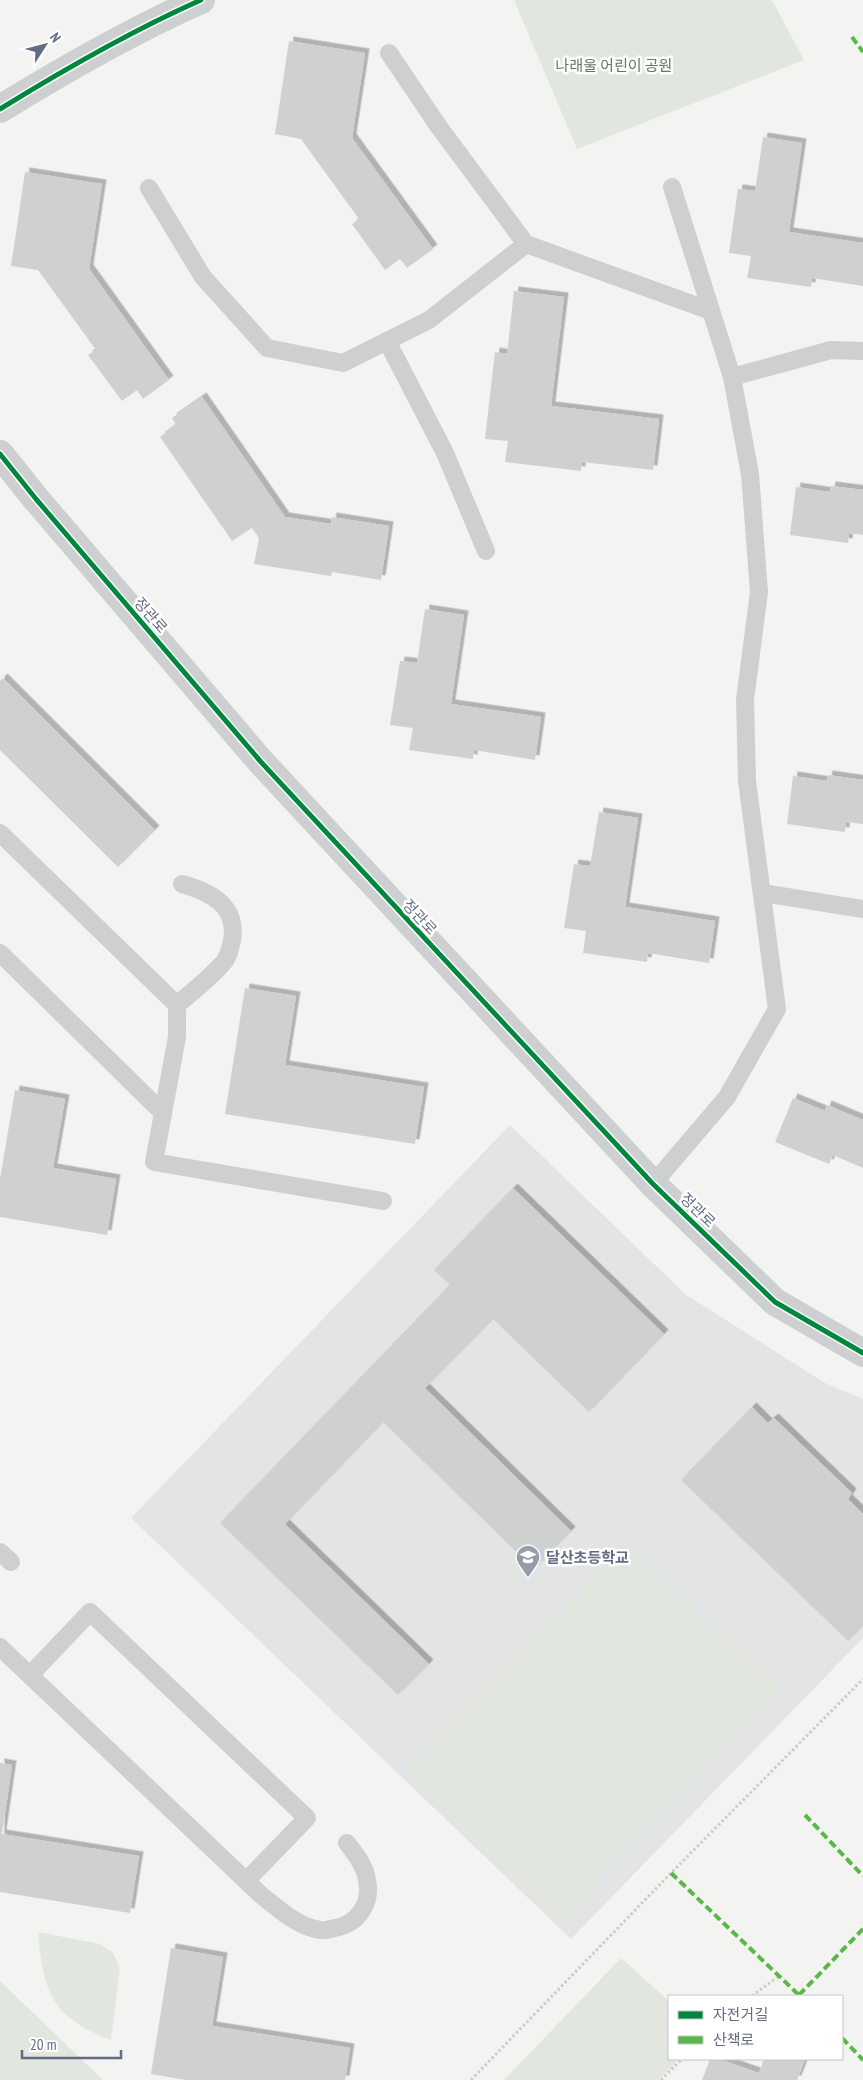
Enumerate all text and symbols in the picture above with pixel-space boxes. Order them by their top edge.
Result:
north arrow [20,20,70,70]
text: N [46,29,65,46]
park label: 나래울 어린이 공원 [556,56,672,75]
street label: 정관로 [130,593,172,637]
street label: 정관로 [399,895,441,939]
street label: 정관로 [677,1189,719,1231]
school or university icon: 달산초등학교 [515,1544,541,1578]
place label: 달산초등학교 [546,1548,629,1567]
legend [668,1995,843,2060]
text: 자전거길 [713,2005,768,2024]
scale bar [22,2028,121,2060]
text: 산책로 [713,2030,754,2049]
text: 20 m [30,2035,56,2054]

